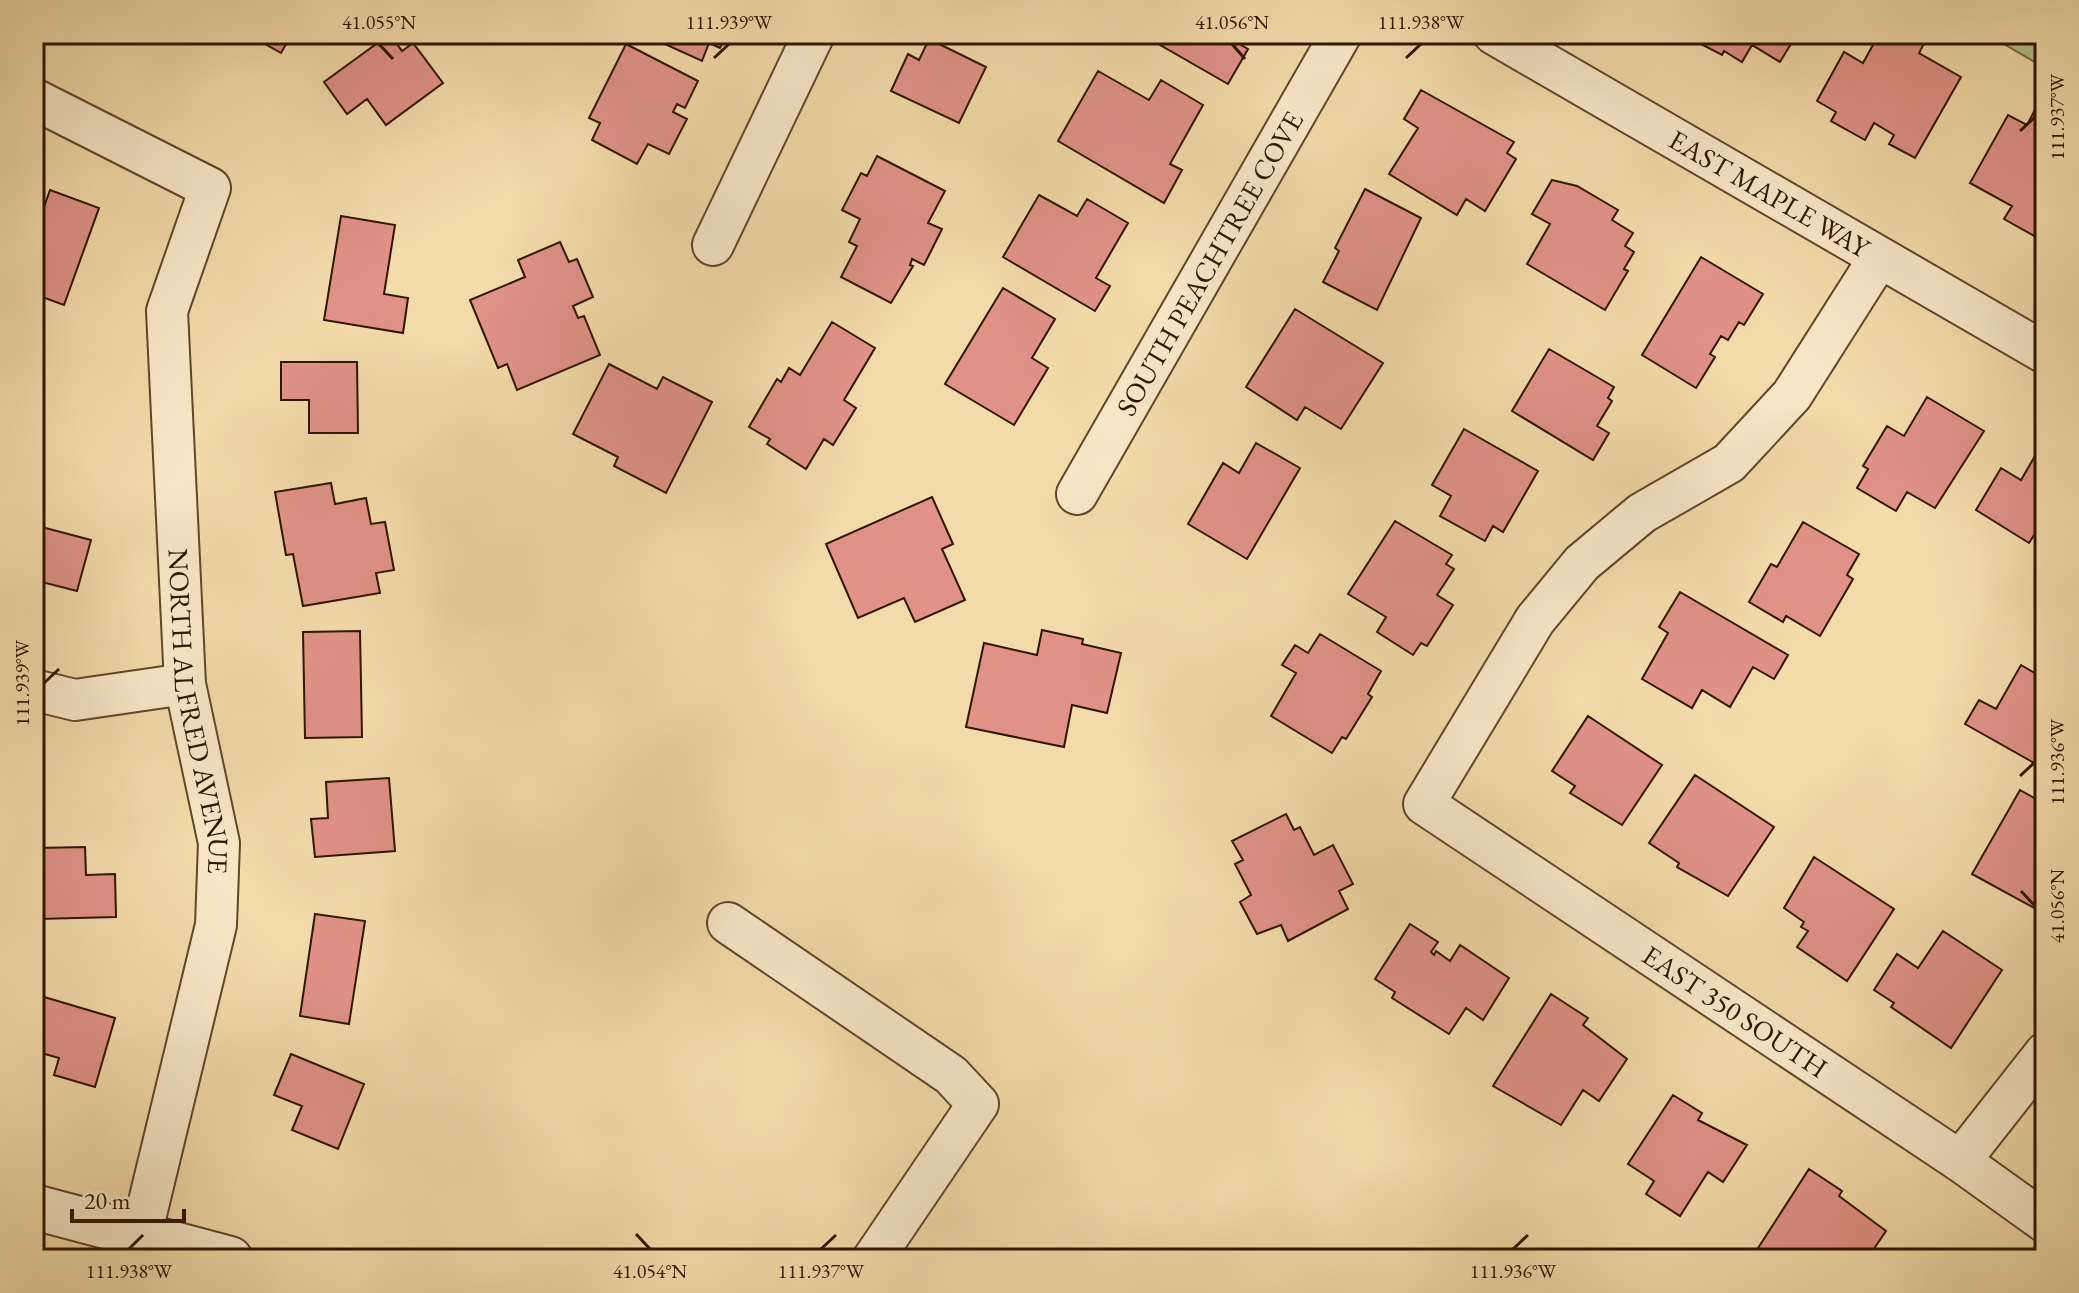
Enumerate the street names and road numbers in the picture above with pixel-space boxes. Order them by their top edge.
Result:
street label: SOUTH PEACHTREE COVE [1108,104,1311,422]
street label: EAST MAPLE WAY [1662,121,1878,266]
street label: NORTH ALFRED AVENUE [160,548,237,875]
street label: EAST 350 SOUTH [1636,937,1835,1086]

